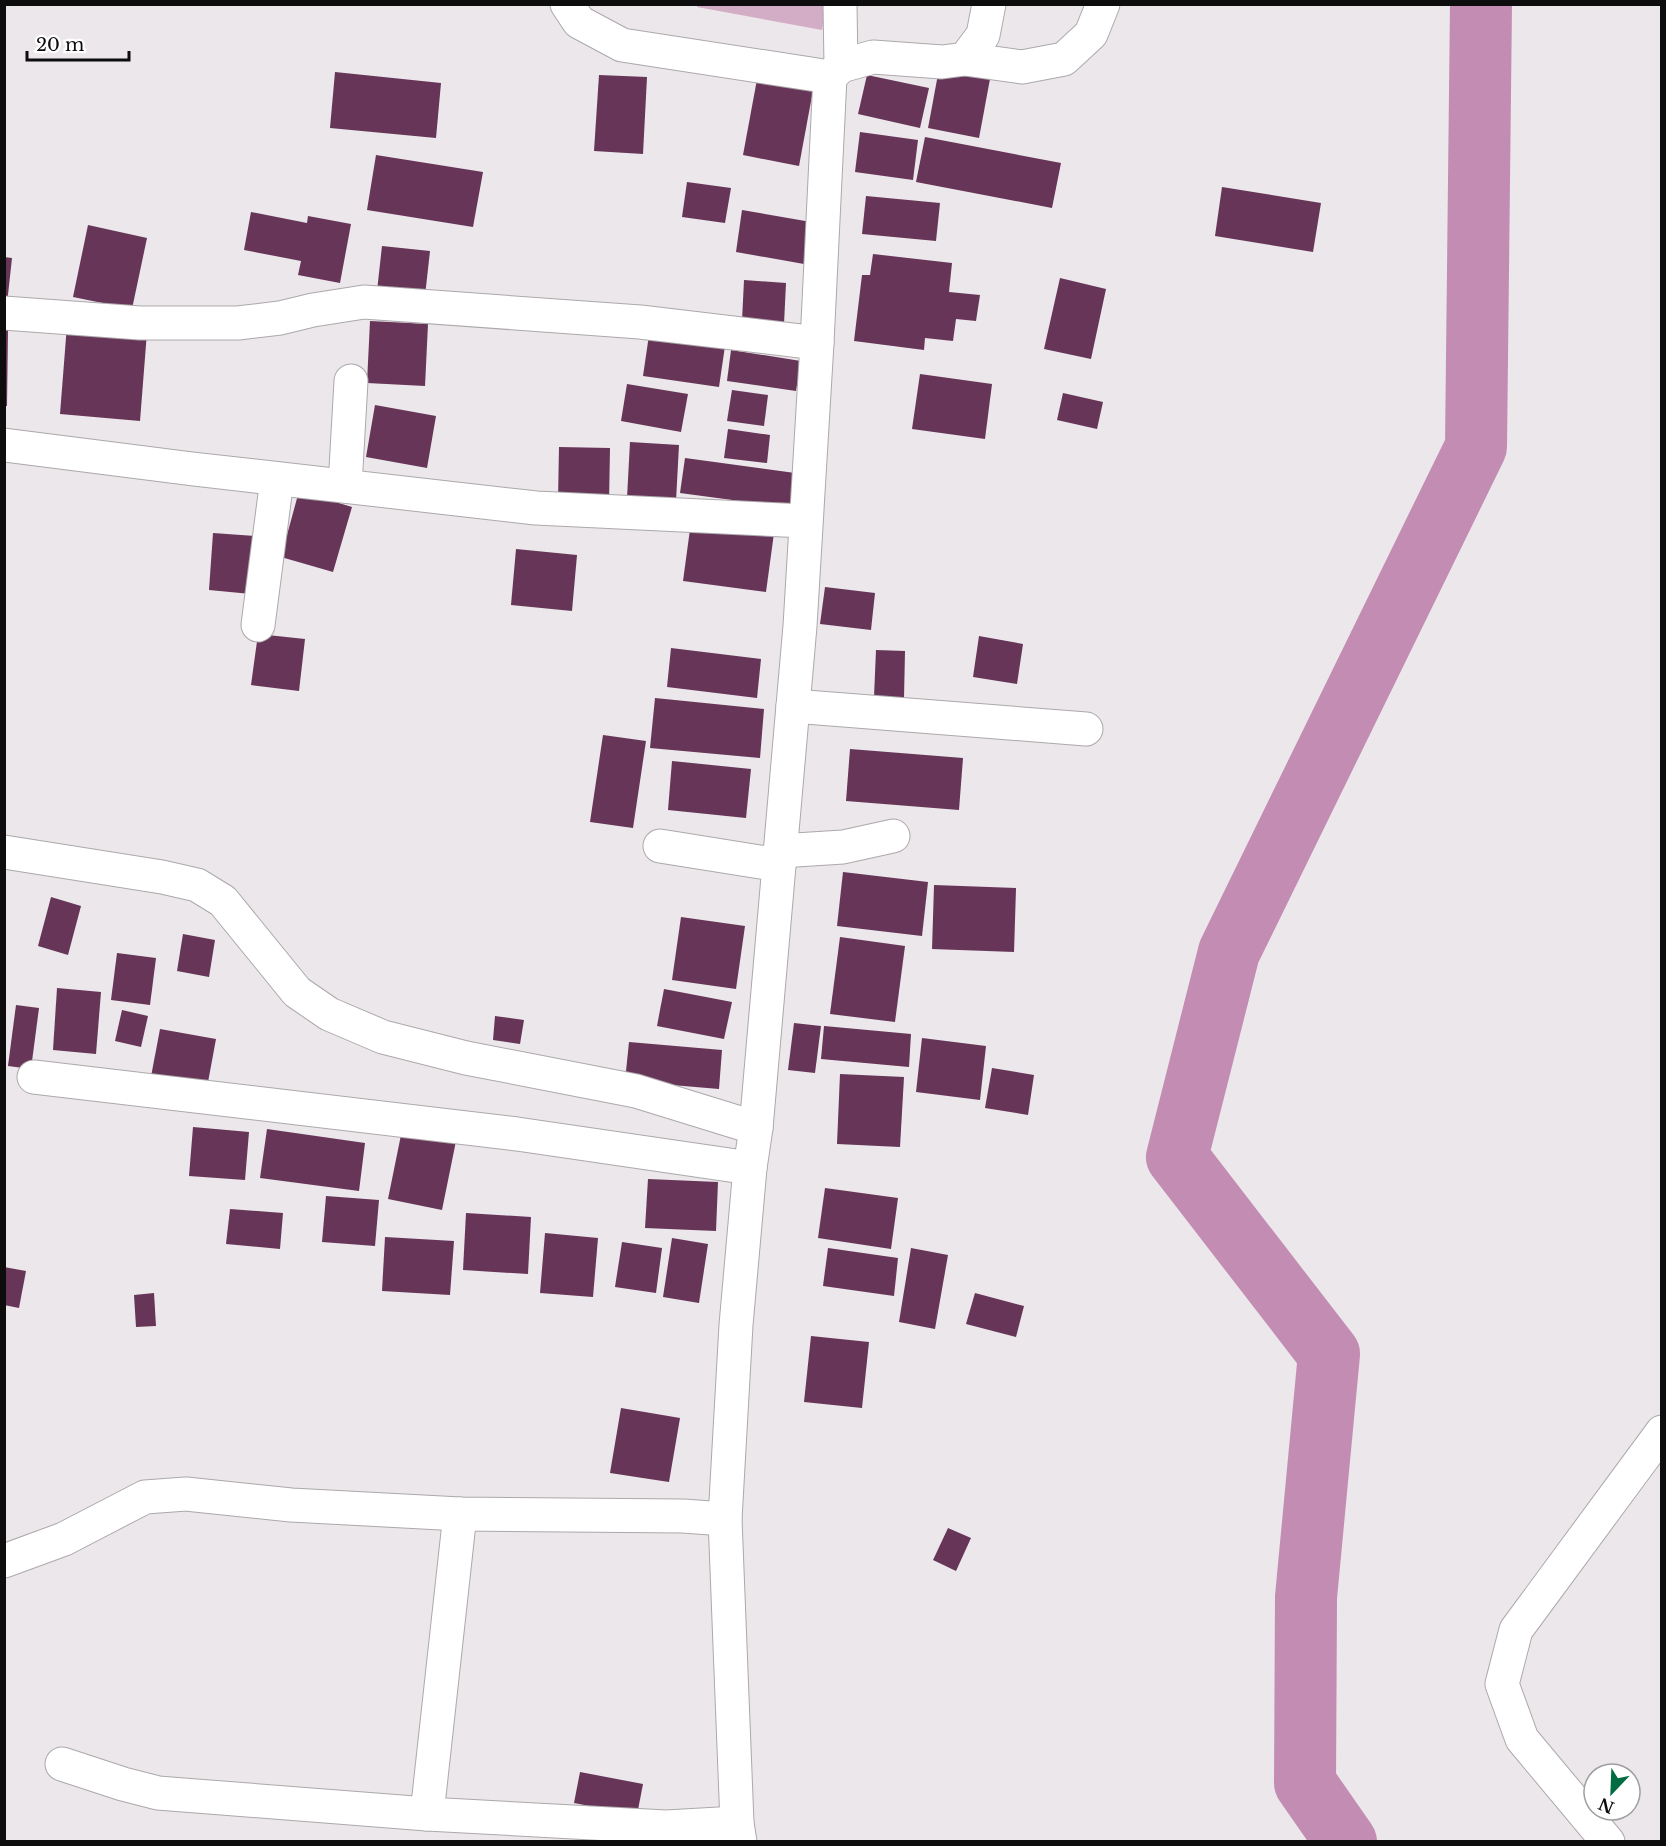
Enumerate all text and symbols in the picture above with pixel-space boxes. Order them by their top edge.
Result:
scale bar [27,24,129,62]
text: 20 m [36,34,84,56]
north arrow [1582,1762,1642,1822]
text: N [1595,1794,1617,1818]

